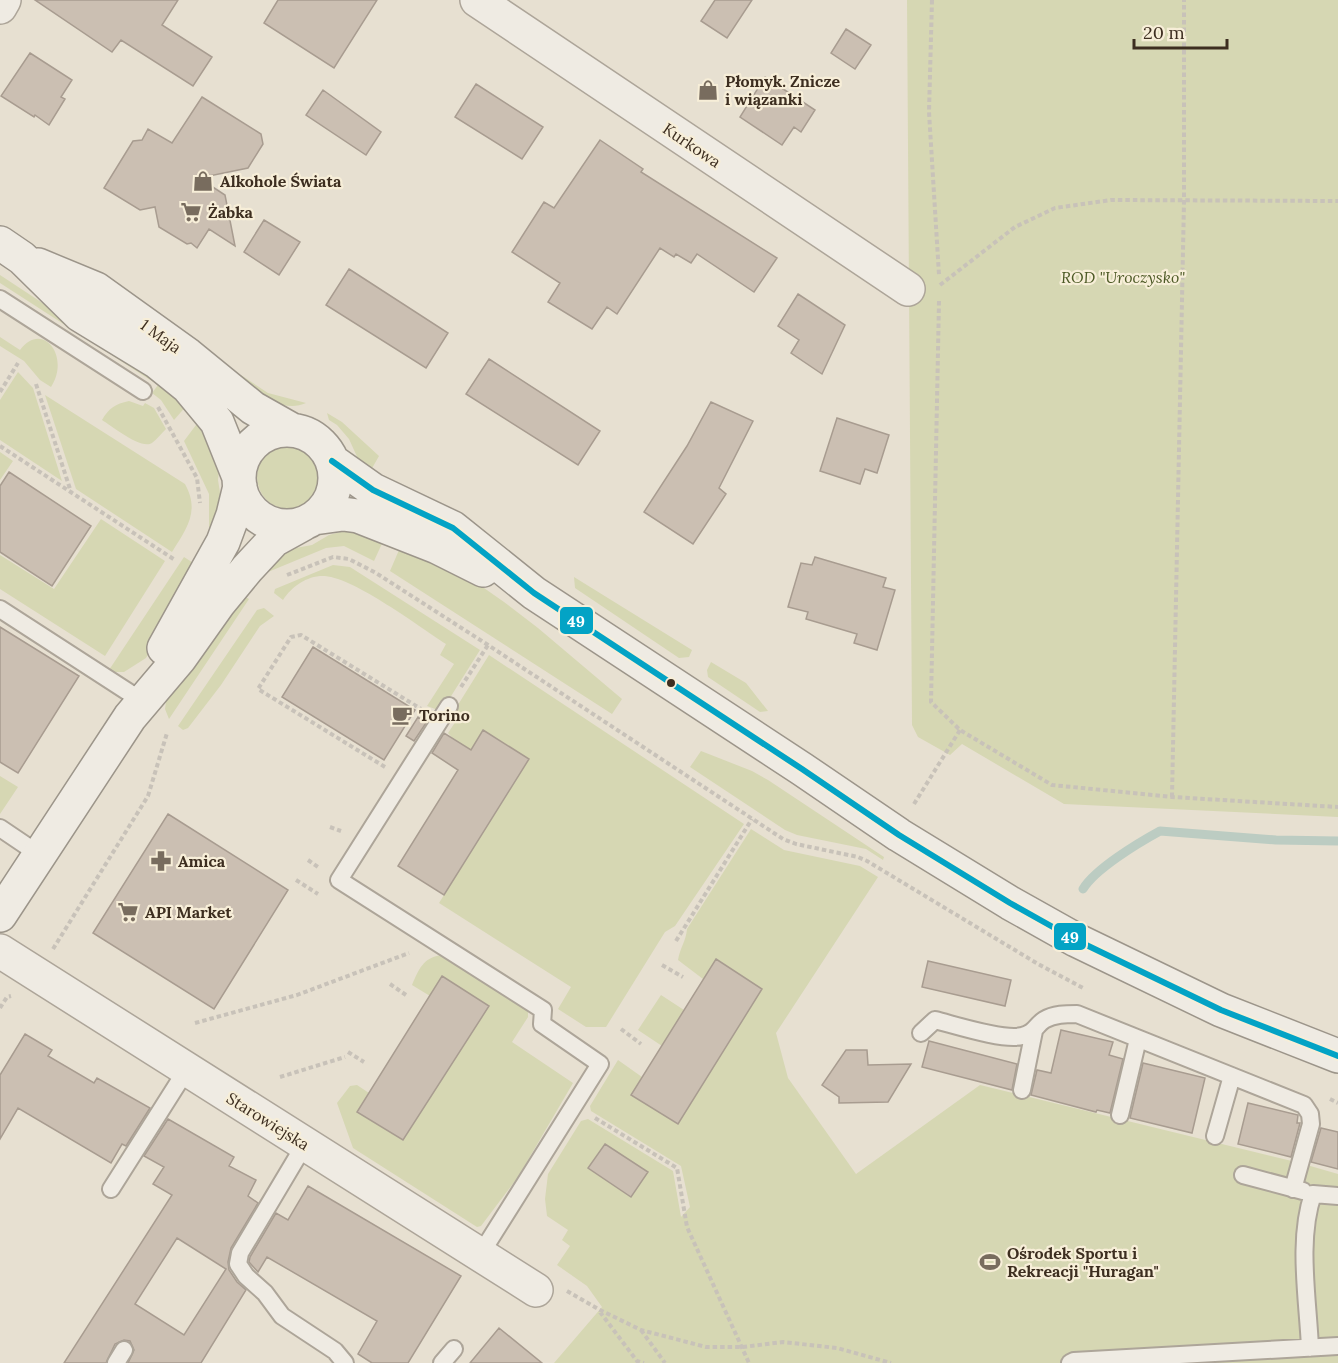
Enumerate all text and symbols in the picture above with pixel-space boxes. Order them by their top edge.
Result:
scale bar [1134,12,1227,50]
text: 20 m [1143,21,1185,44]
place label: Płomyk. Znicze i wiązanki [725,71,841,109]
shop icon: Płomyk. Znicze i wiązanki [696,78,720,102]
street label: Kurkowa [659,118,725,172]
shop icon: Alkohole Świata [191,169,215,193]
place label: Alkohole Świata [220,171,342,191]
supermarket icon: Żabka [179,200,203,224]
place label: Żabka [208,202,254,222]
park label: ROD "Uroczysko" [1061,267,1185,287]
street label: 1 Maja [137,315,185,357]
line badge: 49 [559,606,594,635]
text: 49 [567,611,585,631]
unlabelled marker [665,677,677,689]
cafe icon: Torino [390,703,414,727]
place label: Torino [419,705,470,725]
pharmacy icon: Amica [149,849,173,873]
place label: Amica [178,851,226,871]
supermarket icon: API Market [116,900,140,924]
place label: API Market [145,902,232,922]
line badge: 49 [1053,922,1087,951]
text: 49 [1061,927,1079,947]
street label: Starowiejska [223,1088,313,1154]
place label: Ośrodek Sportu i Rekreacji "Huragan" [1007,1243,1159,1281]
sports icon: Ośrodek Sportu i Rekreacji "Huragan" [978,1250,1002,1274]

